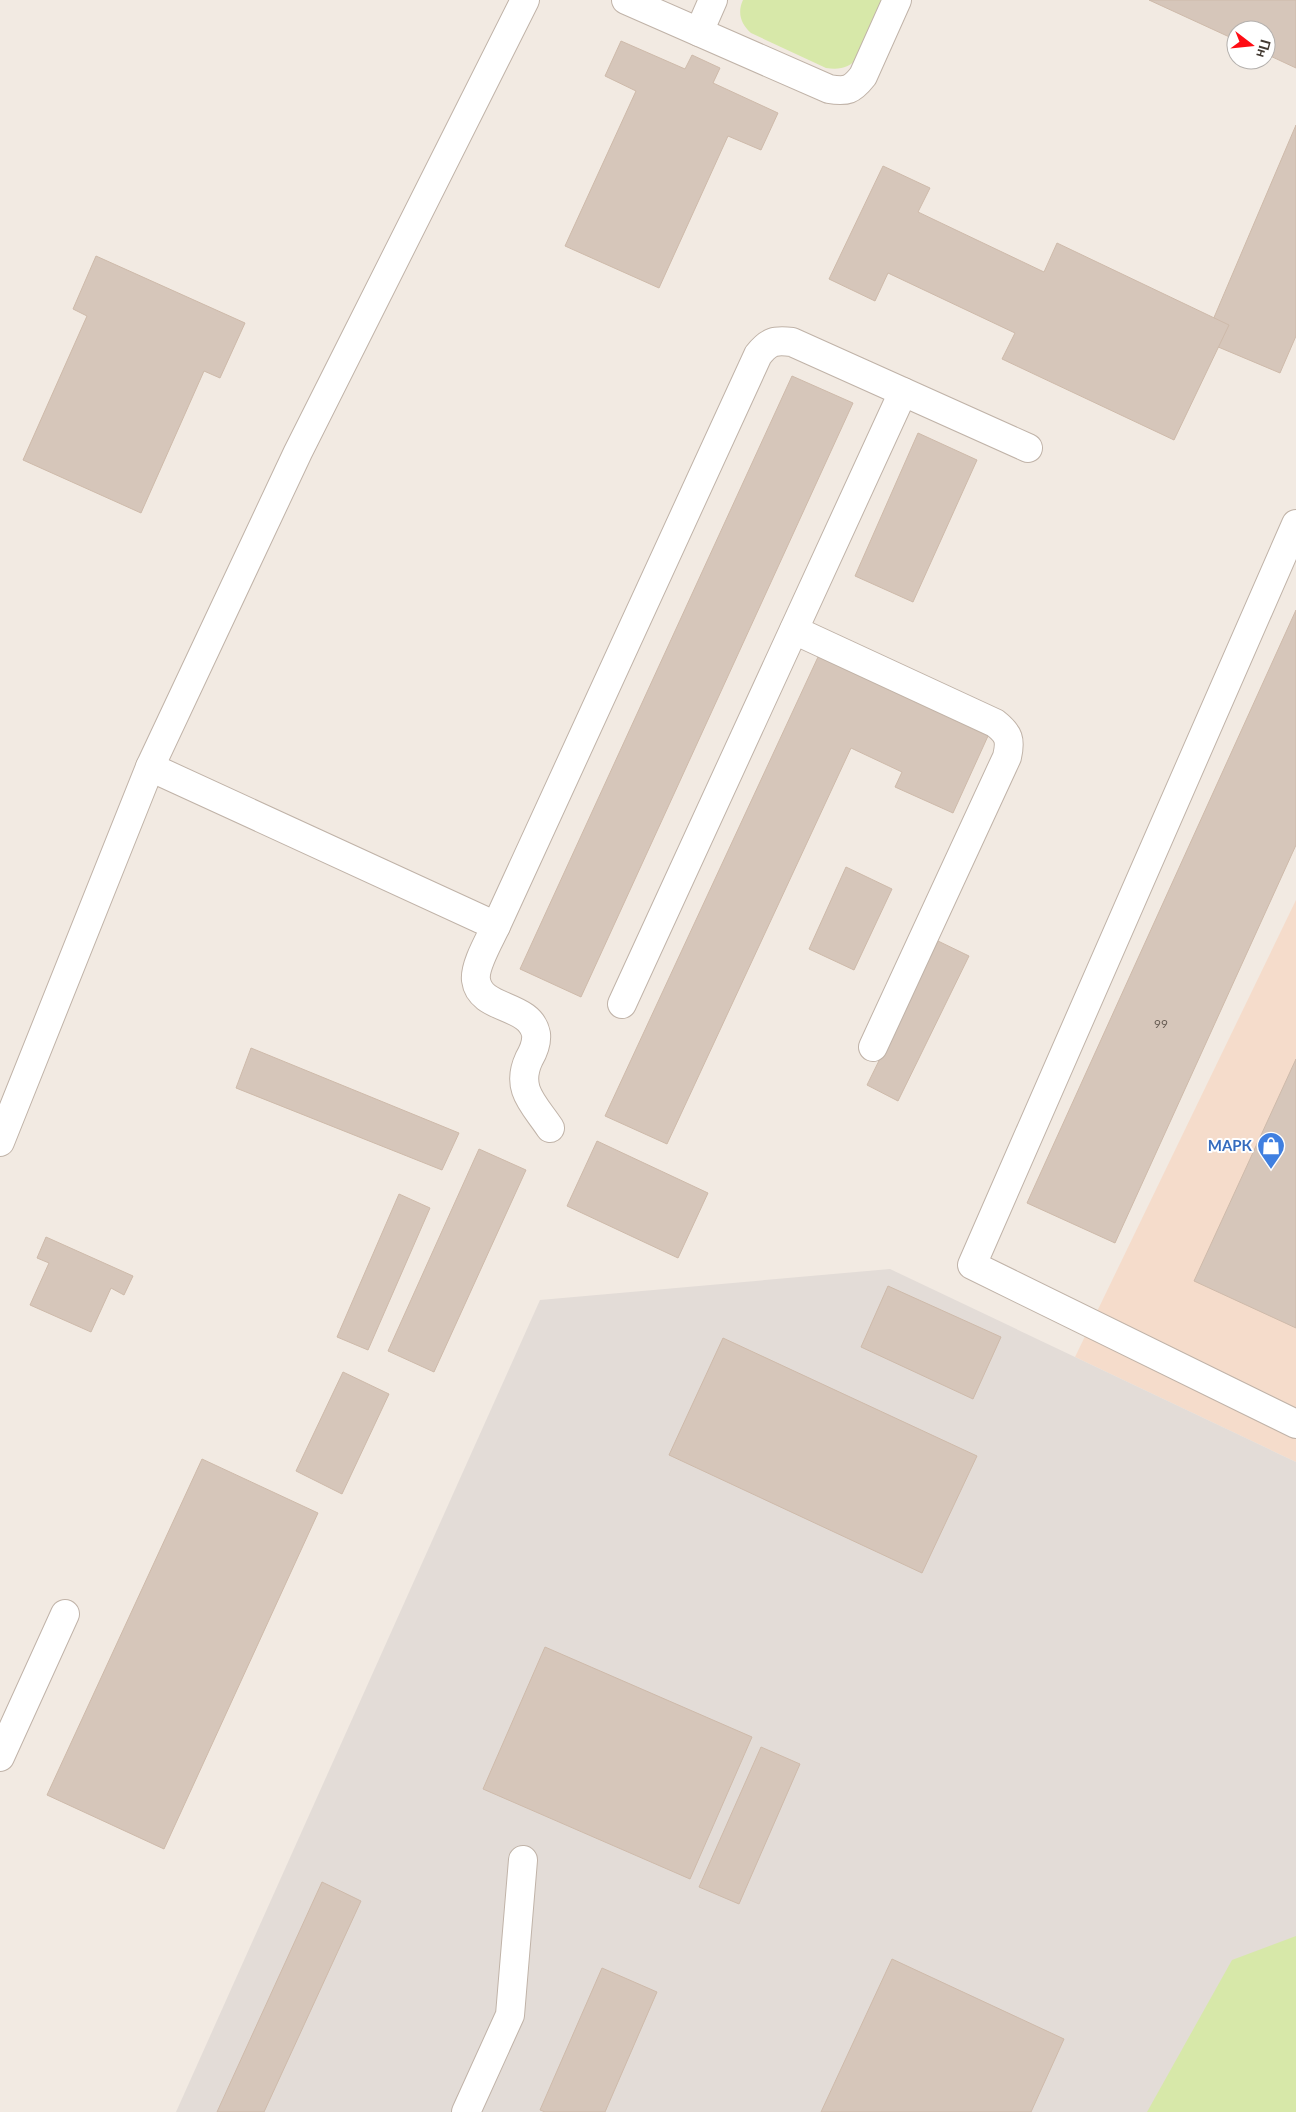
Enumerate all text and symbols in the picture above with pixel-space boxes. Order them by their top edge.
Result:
north arrow [1226,20,1276,70]
text: Пн [1253,38,1275,60]
house number: 99 [1154,1016,1168,1031]
shop icon: МАРК [1256,1131,1286,1170]
place label: МАРК [1208,1136,1253,1154]

